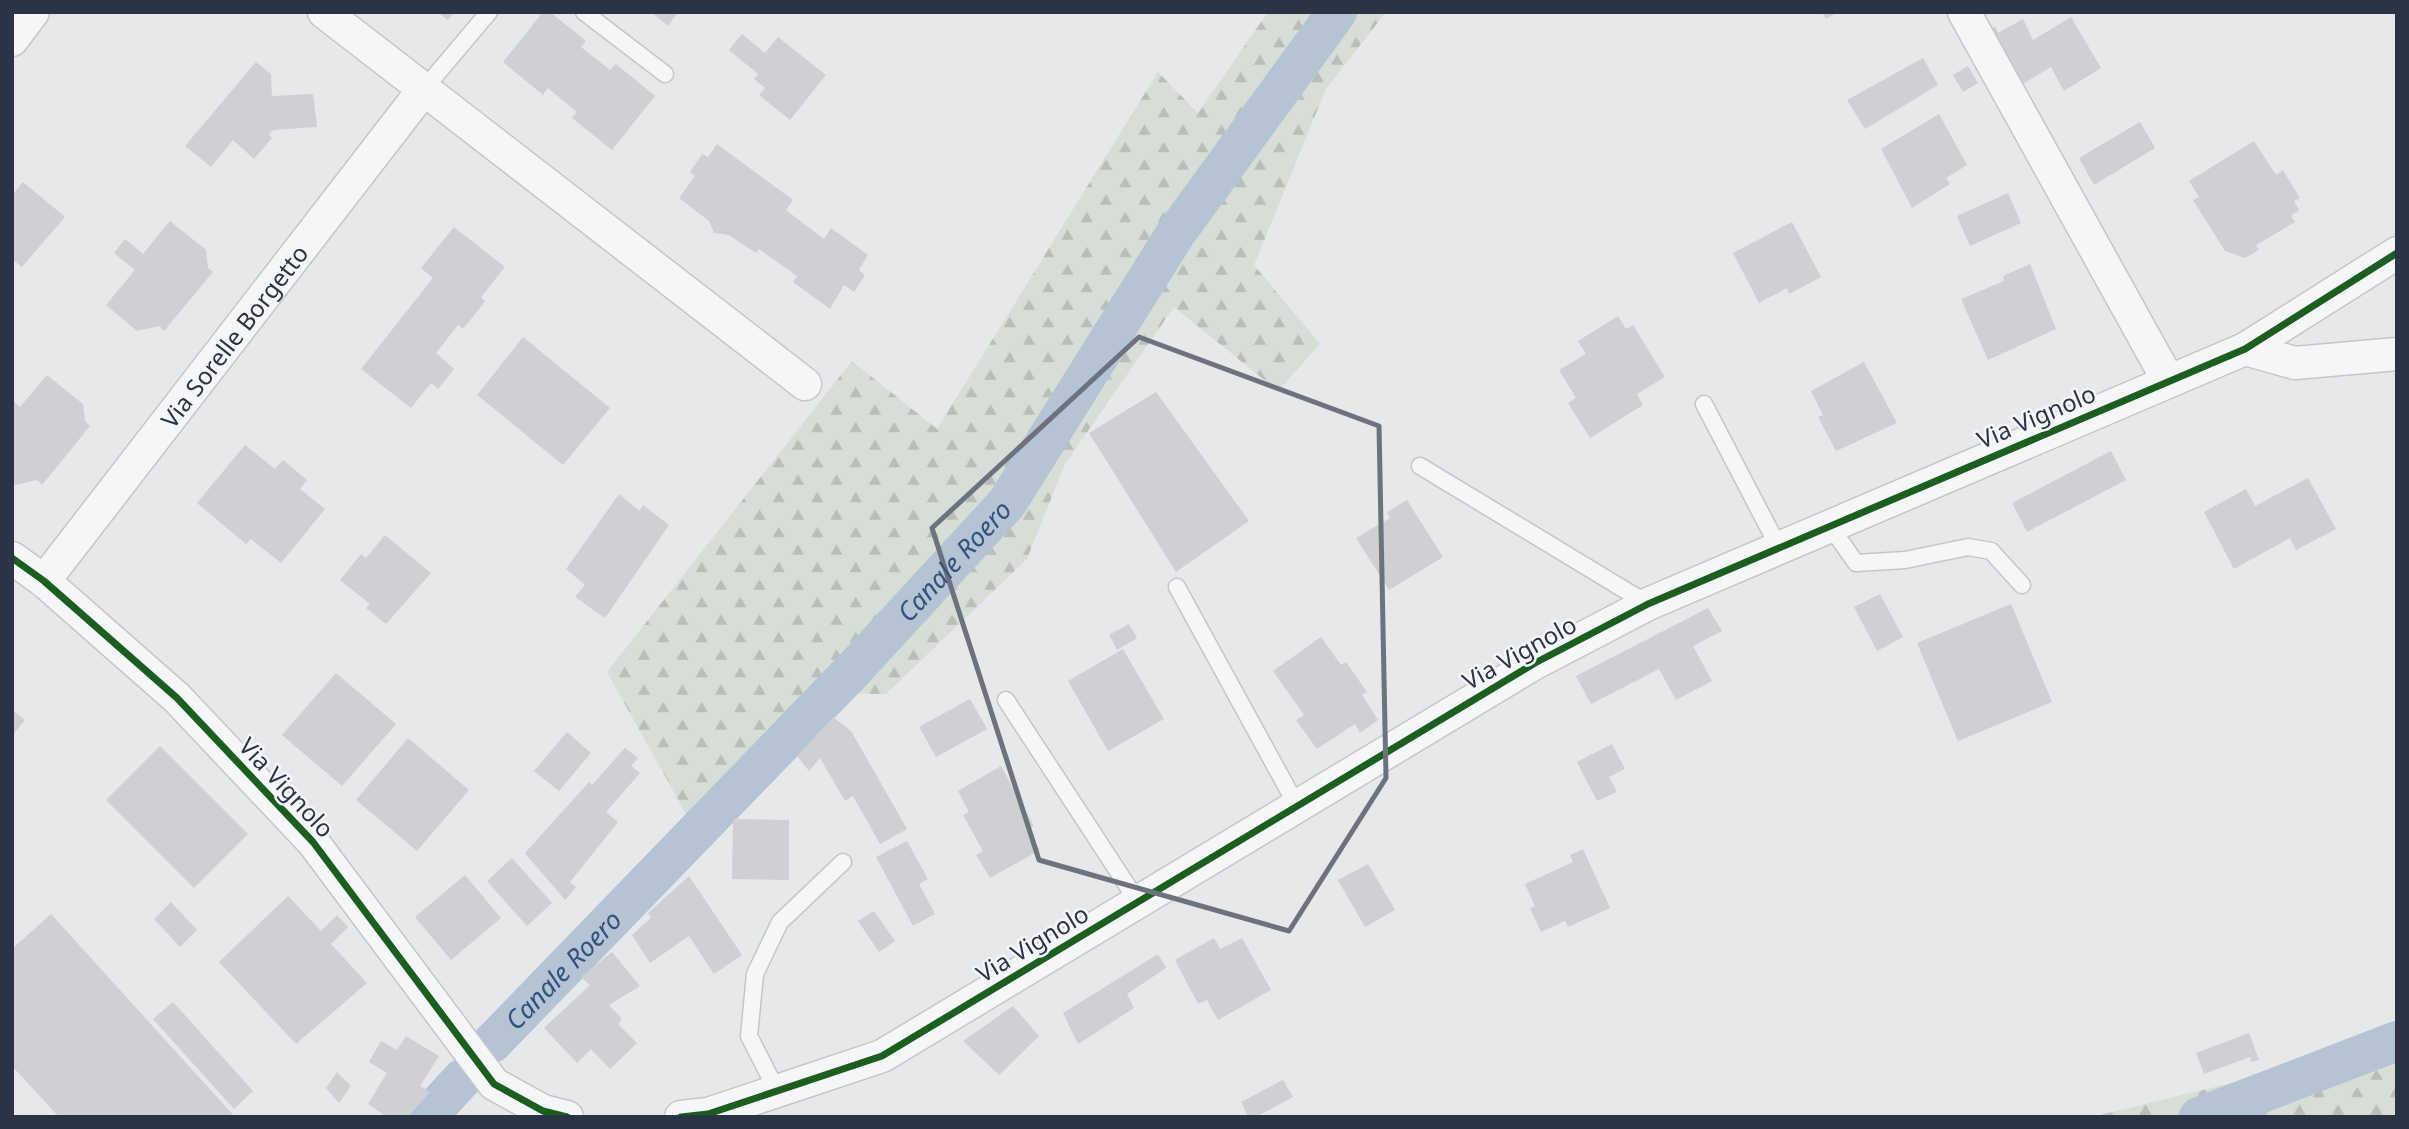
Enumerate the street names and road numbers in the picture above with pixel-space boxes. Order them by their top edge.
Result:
street label: Via Sorelle Borgetto [152,237,315,434]
street label: Via Vignolo [1972,376,2100,456]
street label: Via Vignolo [1456,607,1582,697]
street label: Via Vignolo [232,730,342,844]
street label: Via Vignolo [970,896,1094,990]

